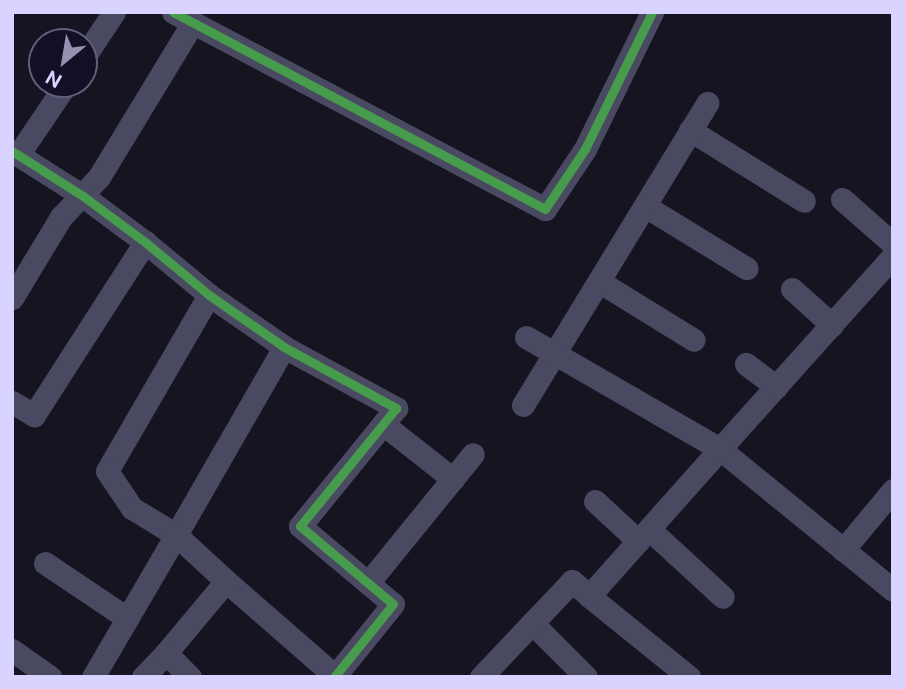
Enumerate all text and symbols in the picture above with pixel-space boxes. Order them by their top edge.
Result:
north arrow [28,28,98,98]
text: N [42,66,65,93]

